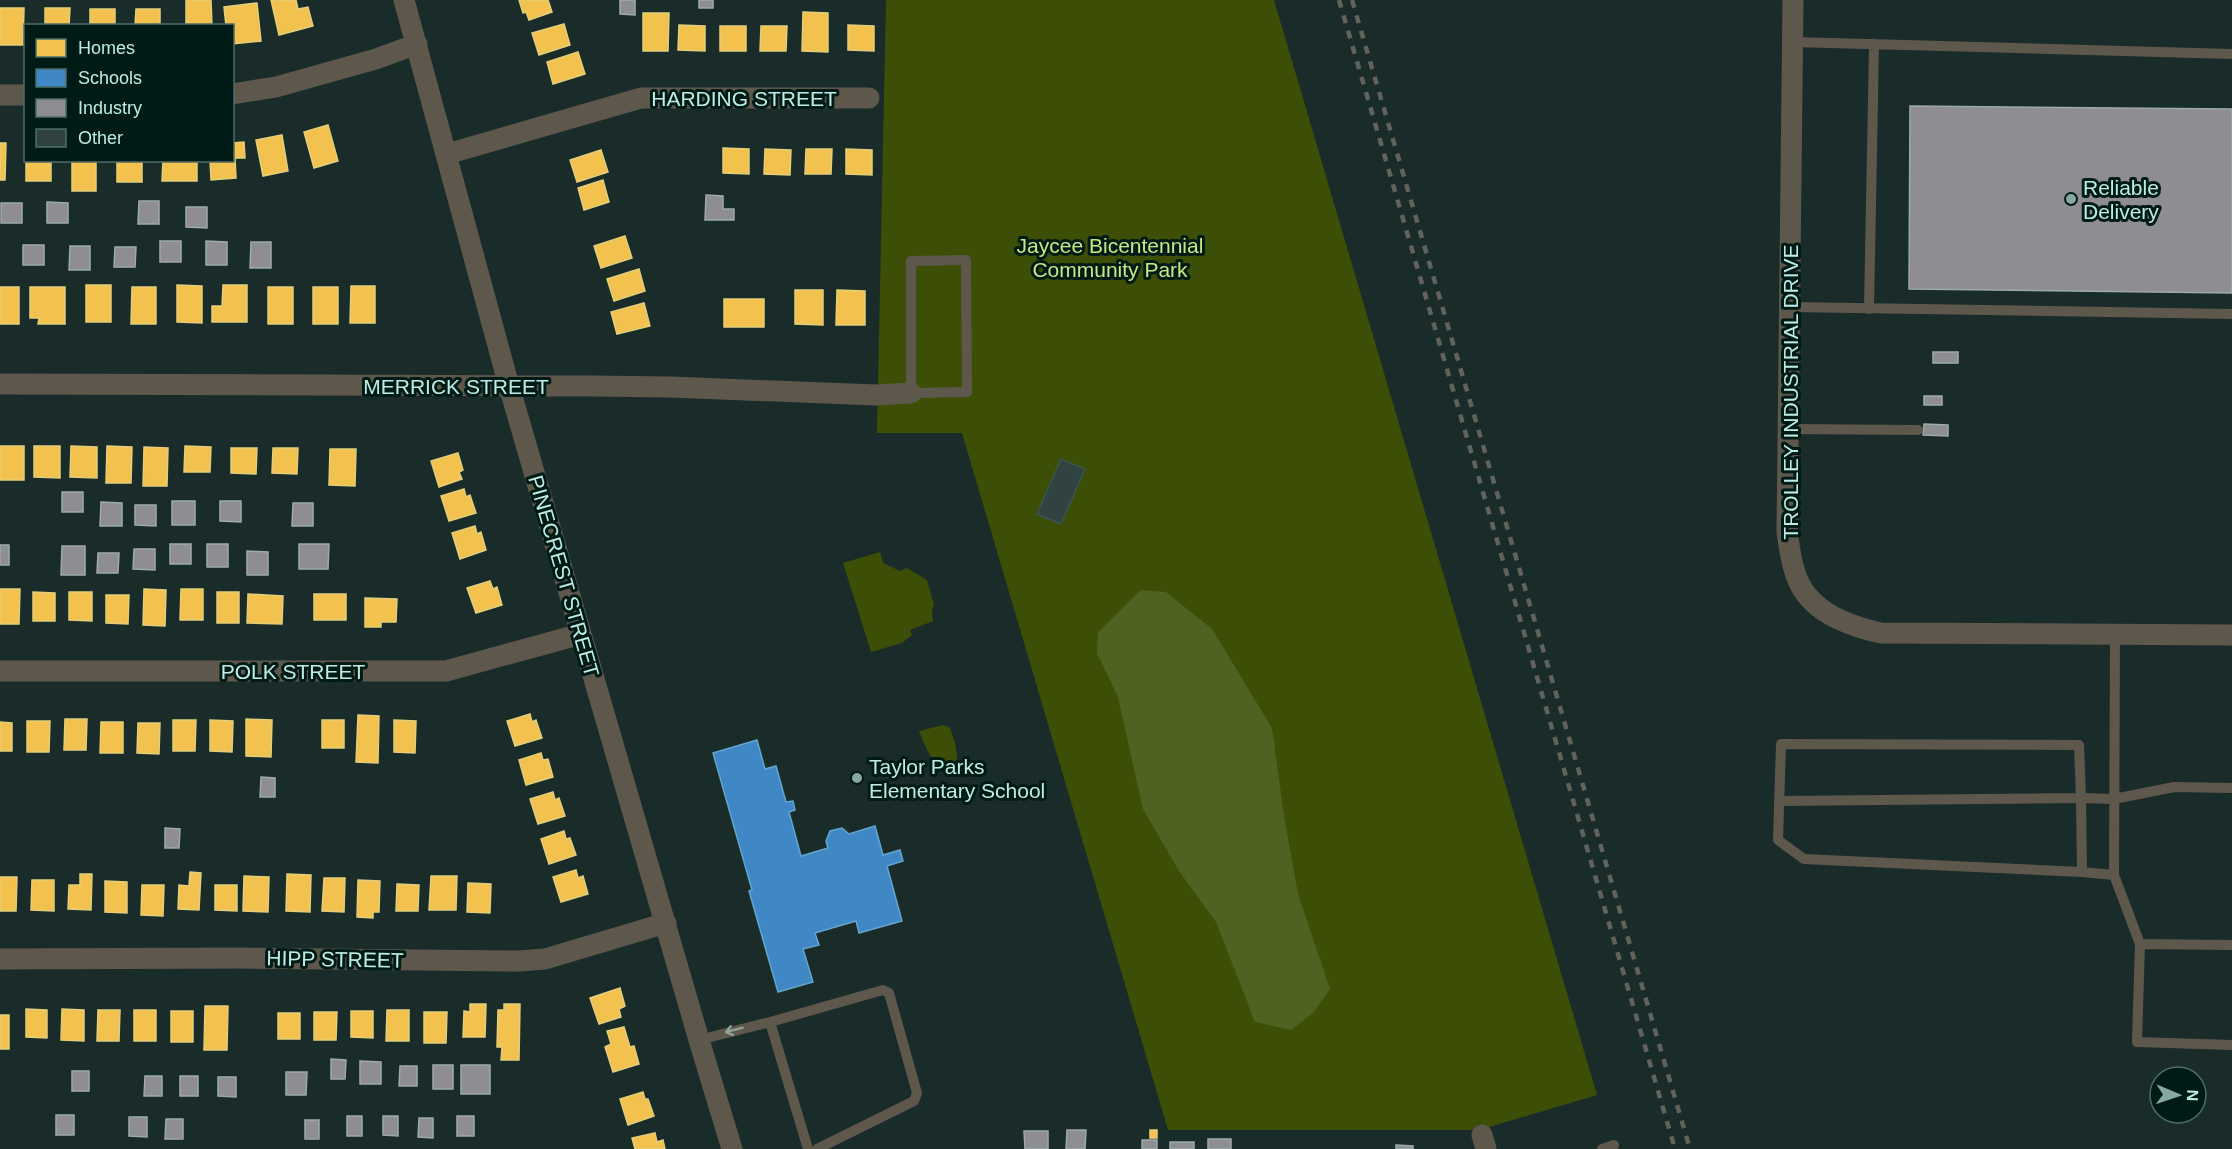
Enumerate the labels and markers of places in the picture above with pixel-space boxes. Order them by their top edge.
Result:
place label: Reliable Delivery [2083,176,2159,223]
marker: Reliable Delivery [2064,192,2078,206]
place label: Taylor Parks Elementary School [869,755,1045,802]
marker: Taylor Parks Elementary School [850,771,864,785]

